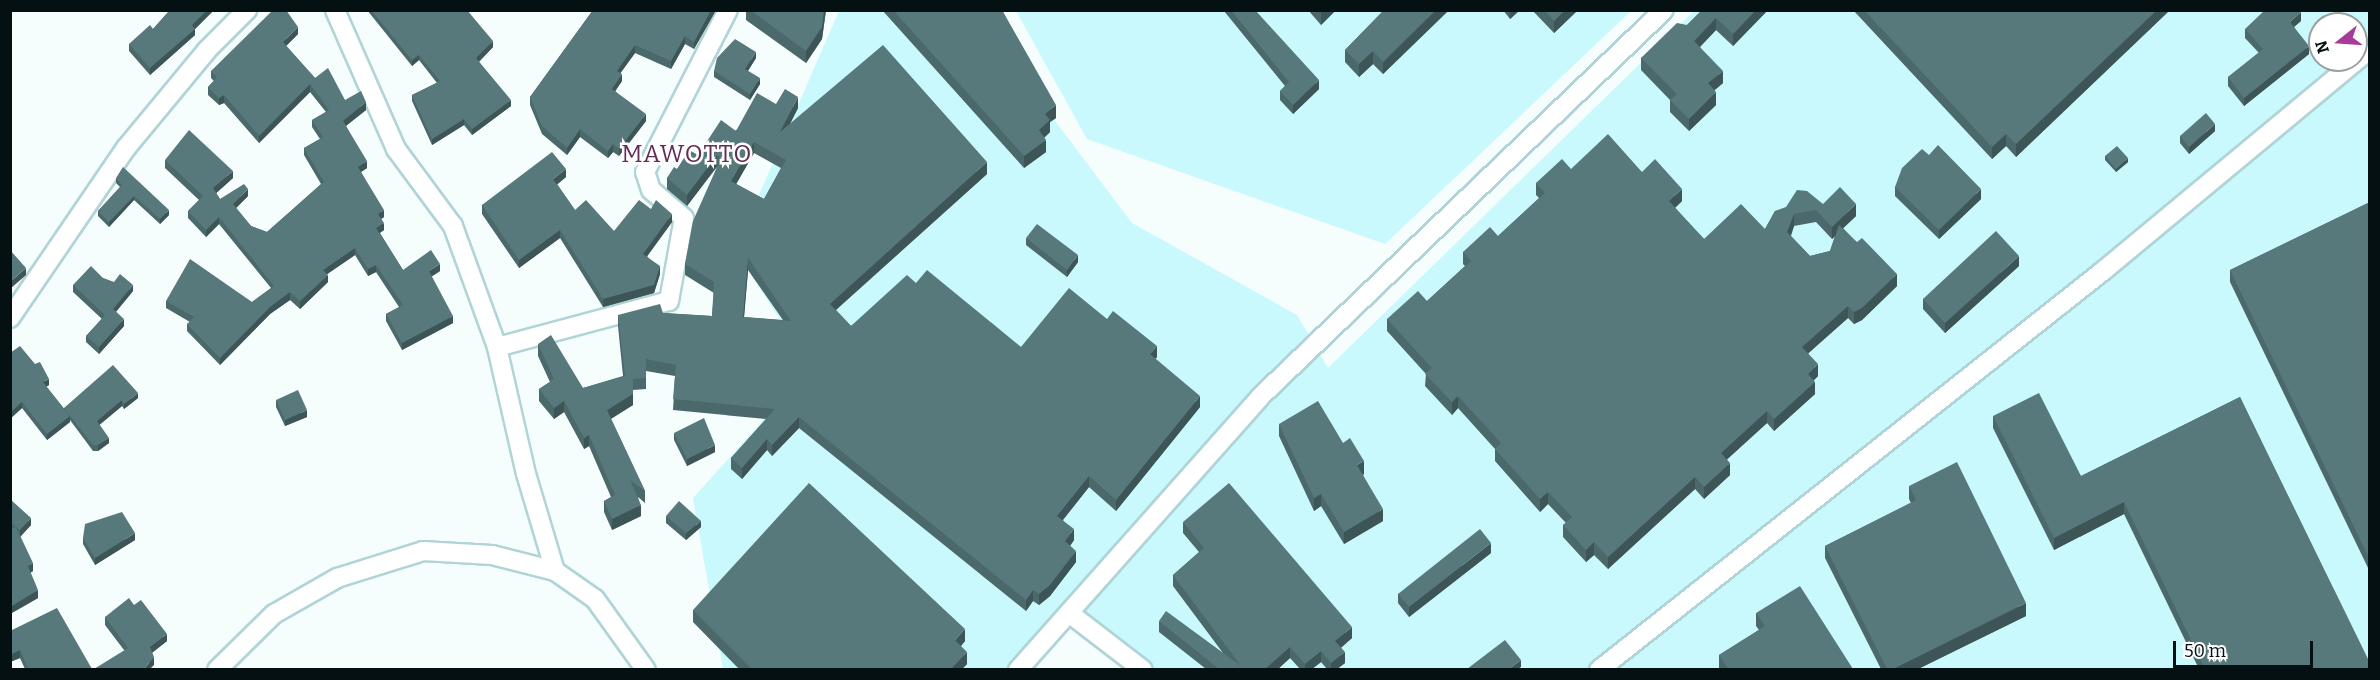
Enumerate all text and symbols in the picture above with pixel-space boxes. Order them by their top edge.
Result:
north arrow [2308,12,2368,72]
text: N [2311,38,2333,56]
district label: MAWOTTO [621,141,753,169]
scale bar [2176,629,2316,667]
text: 50 m [2184,640,2226,662]

